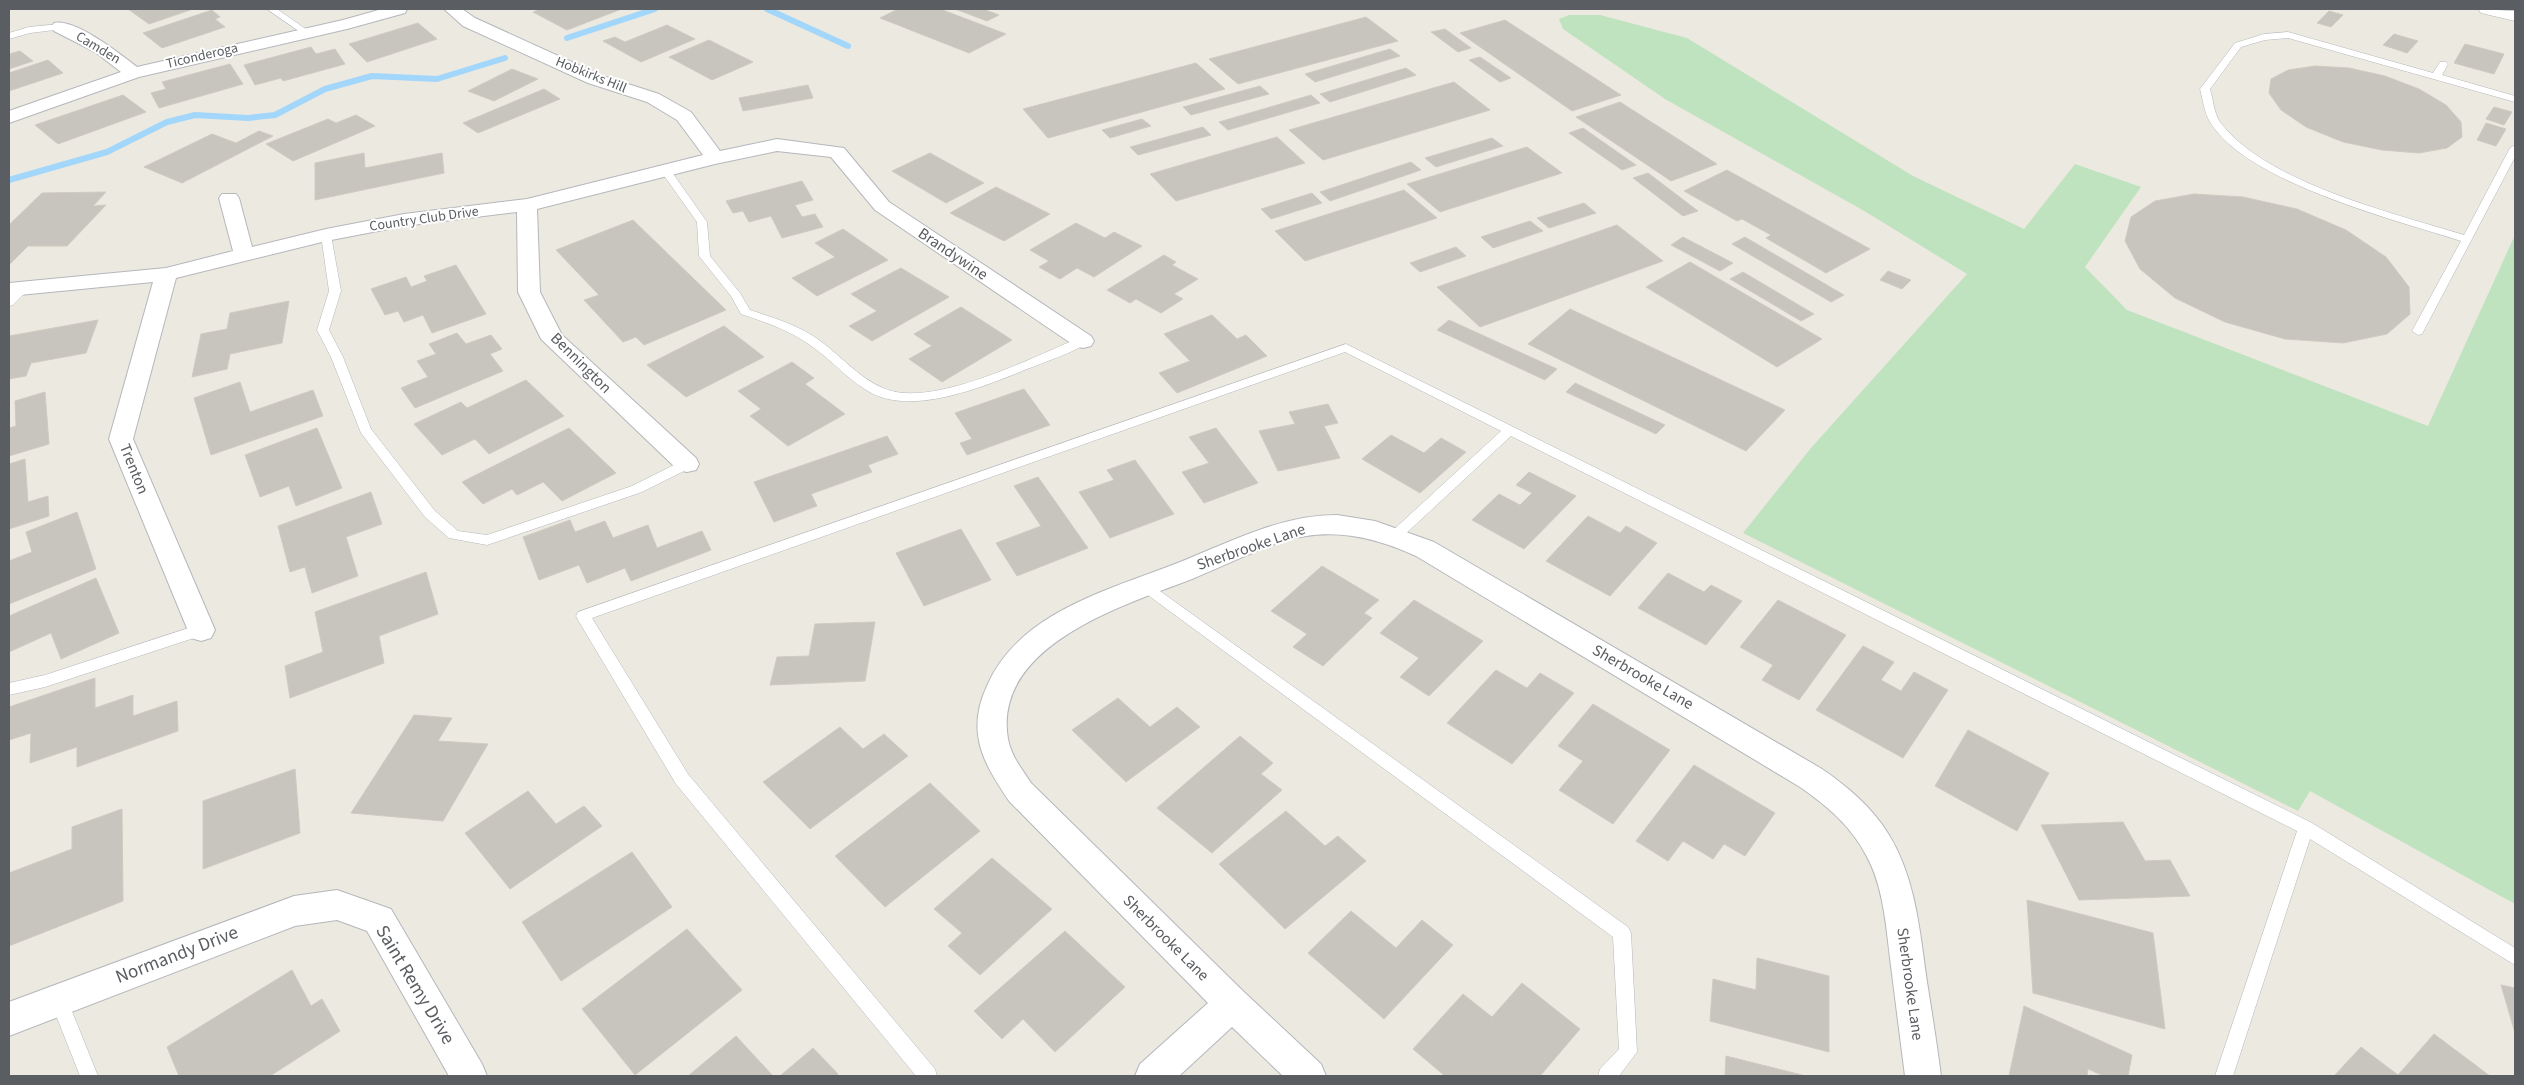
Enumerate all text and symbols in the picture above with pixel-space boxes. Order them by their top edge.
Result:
street label: Camden [72,27,124,69]
street label: Ticonderoga [164,38,240,74]
street label: Hobkirks Hill [552,52,630,98]
street label: Country Club Drive [368,201,480,237]
street label: Brandywine [914,223,992,285]
street label: Bennington [546,328,616,398]
street label: Trenton [114,441,154,497]
street label: Sherbrooke Lane [1194,518,1308,576]
street label: Sherbrooke Lane [1588,639,1698,715]
street label: Sherbrooke Lane [1118,890,1214,986]
street label: Normandy Drive [112,919,242,991]
street label: Saint Remy Drive [369,920,461,1050]
street label: Sherbrooke Lane [1891,926,1929,1042]

